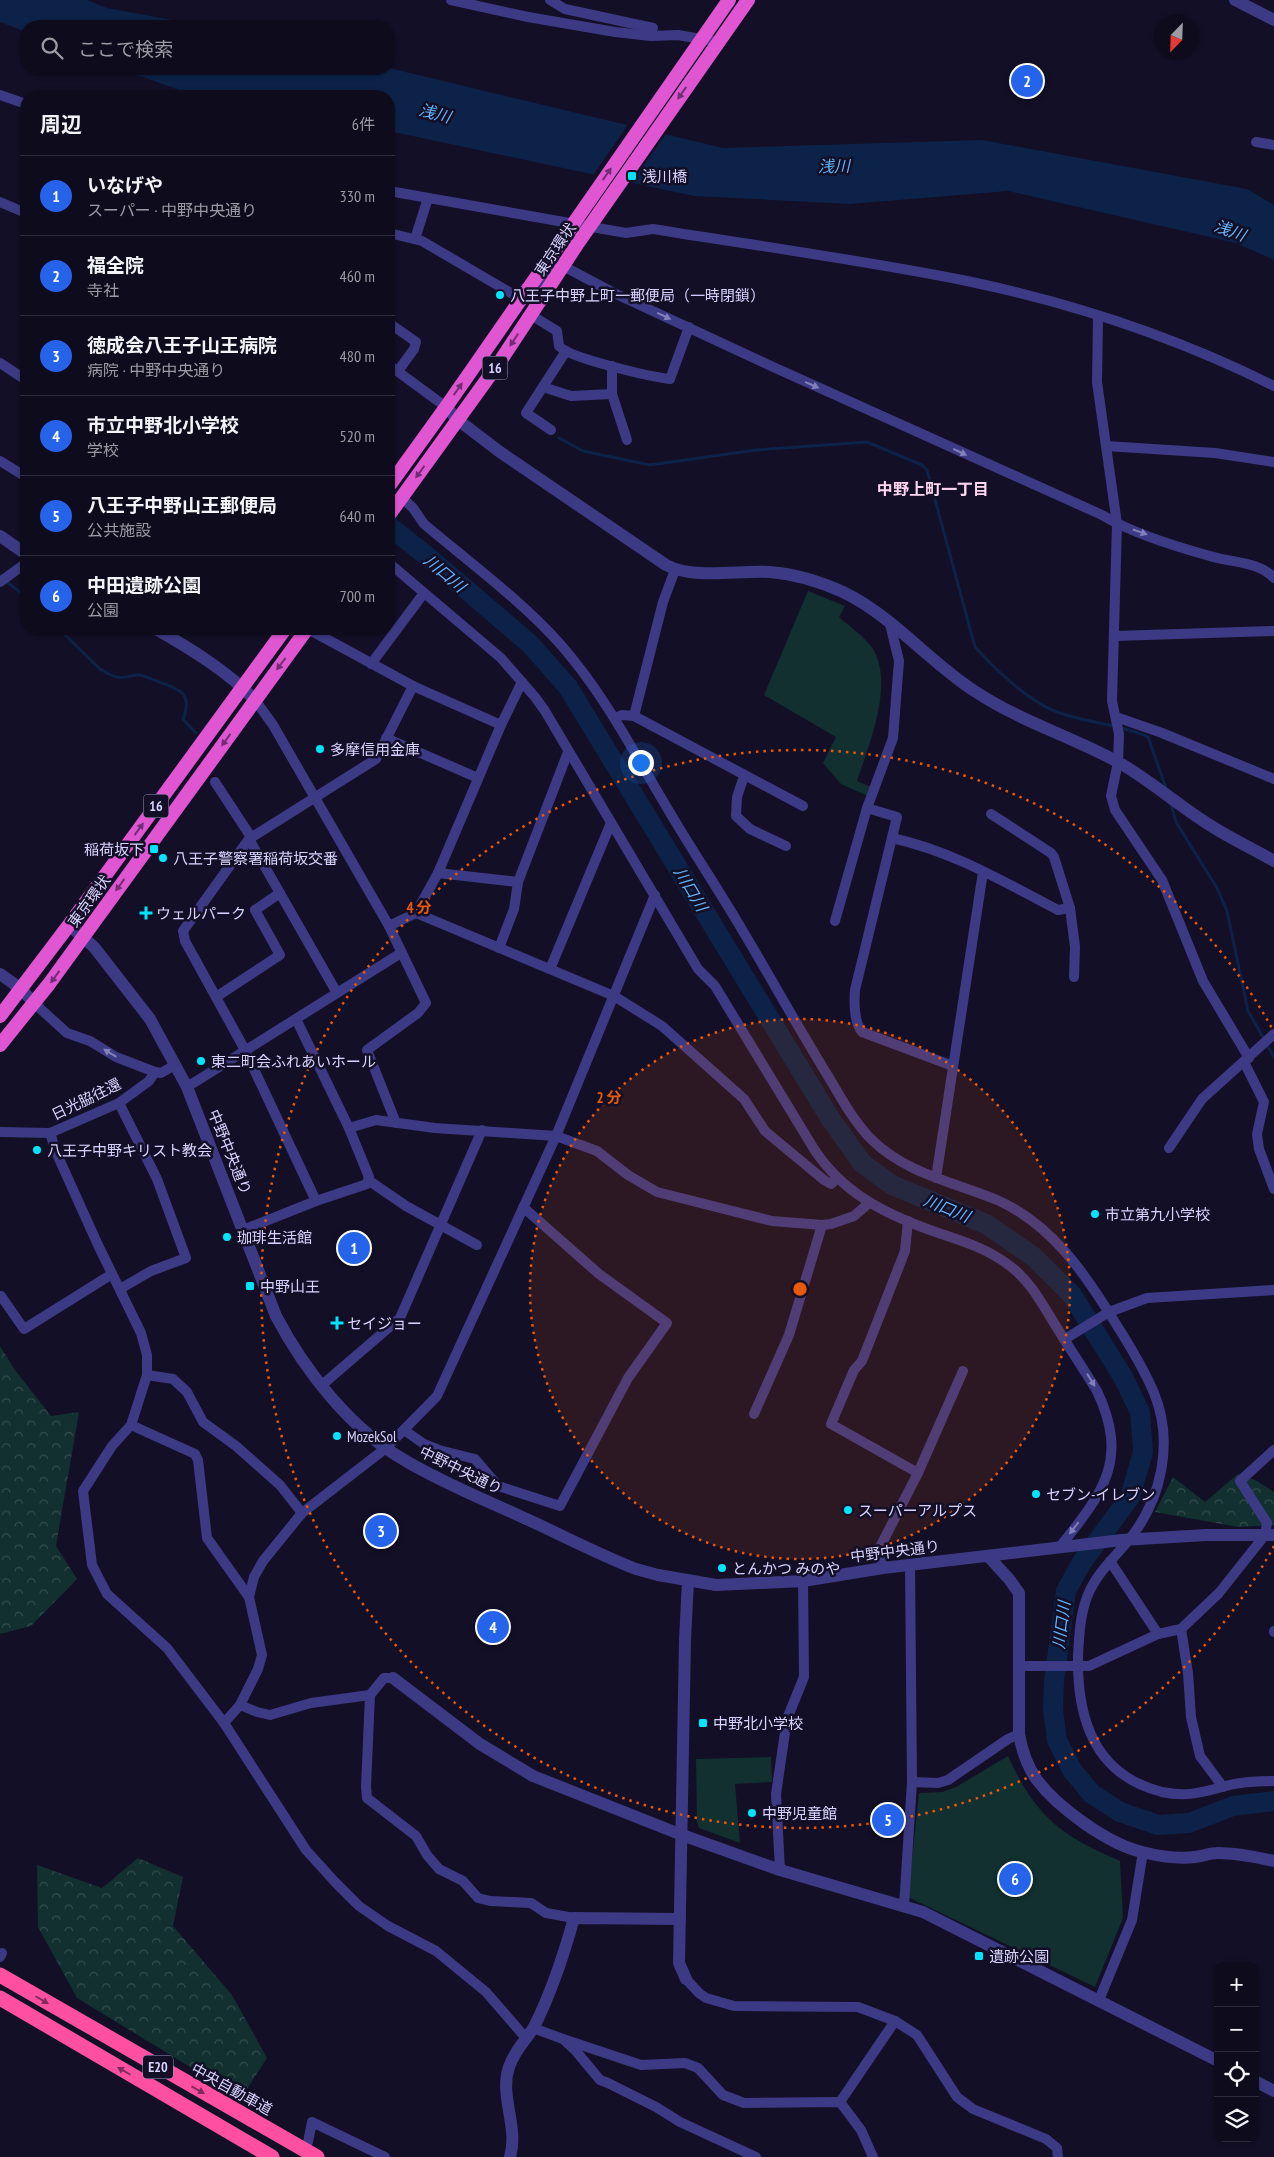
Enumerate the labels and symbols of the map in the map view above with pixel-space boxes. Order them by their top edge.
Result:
north arrow [1154,15,1199,60]
pin: 2 [1011,62,1043,100]
one-way arrow [677,86,687,100]
water label: 浅川 [417,99,455,127]
water label: 浅川 [818,156,852,176]
one-way arrow [602,167,612,181]
place label: 浅川橋 [642,167,687,186]
marker: 浅川橋 [626,170,638,182]
water label: 浅川 [1212,215,1250,246]
street label: 東京環状 [530,219,580,279]
place label: 八王子中野上町一郵便局（一時閉鎖） [510,286,765,305]
marker: 八王子中野上町一郵便局（一時閉鎖） [494,289,506,301]
one-way arrow [657,313,671,321]
one-way arrow [509,333,519,347]
road number: 16 [482,356,508,379]
one-way arrow [805,381,819,389]
one-way arrow [453,382,463,396]
one-way arrow [953,448,967,456]
one-way arrow [415,465,425,479]
district label: 中野上町一丁目 [877,479,989,499]
one-way arrow [1133,528,1148,536]
water label: 川口川 [420,550,471,597]
one-way arrow [275,657,286,670]
one-way arrow [221,733,231,746]
place label: 多摩信用金庫 [330,740,420,759]
marker: 多摩信用金庫 [314,743,326,755]
your location [628,750,654,776]
road number: 16 [144,794,168,818]
one-way arrow [134,822,144,836]
place label: 稲荷坂下 [84,840,144,859]
marker: 稲荷坂下 [148,843,160,855]
place label: 八王子警察署稲荷坂交番 [173,849,338,868]
marker: 八王子警察署稲荷坂交番 [157,852,169,864]
water label: 川口川 [670,863,713,916]
street label: 東京環状 [64,871,114,931]
one-way arrow [115,878,125,892]
text: 4 分 [406,898,432,917]
place label: ウェルパーク [156,904,246,923]
marker: ウェルパーク [140,907,152,919]
one-way arrow [50,970,60,983]
one-way arrow [104,1048,117,1057]
place label: 東二町会ふれあいホール [211,1052,376,1071]
marker: 東二町会ふれあいホール [195,1055,207,1067]
street label: 日光脇往還 [48,1074,124,1124]
text: 2 分 [596,1088,622,1107]
street label: 中野中央通り [204,1107,256,1197]
place label: 八王子中野キリスト教会 [47,1141,212,1160]
marker: 八王子中野キリスト教会 [31,1144,43,1156]
water label: 川口川 [921,1190,975,1227]
place label: 市立第九小学校 [1105,1205,1210,1224]
marker: 市立第九小学校 [1089,1208,1101,1220]
place label: 珈琲生活館 [237,1228,312,1247]
pin: 1 [338,1229,370,1267]
marker: 珈琲生活館 [221,1231,233,1243]
place label: 中野山王 [260,1277,320,1296]
marker: 中野山王 [244,1280,256,1292]
centre of rings [791,1280,809,1298]
place label: セイジョー [347,1314,422,1333]
marker: セイジョー [331,1317,343,1329]
one-way arrow [1086,1374,1095,1387]
place label: MozekSol [347,1427,397,1446]
marker: MozekSol [331,1430,343,1442]
street label: 中野中央通り [416,1442,506,1498]
place label: セブン-イレブン [1046,1485,1155,1504]
marker: セブン-イレブン [1030,1488,1042,1500]
place label: スーパーアルプス [858,1501,977,1520]
marker: スーパーアルプス [842,1504,854,1516]
pin: 3 [365,1512,397,1550]
one-way arrow [1069,1521,1080,1534]
street label: 中野中央通り [849,1536,941,1566]
place label: とんかつ みのや [732,1559,840,1578]
marker: とんかつ みのや [716,1562,728,1574]
water label: 川口川 [1048,1598,1074,1650]
pin: 4 [477,1608,509,1646]
place label: 中野北小学校 [713,1714,803,1733]
marker: 中野北小学校 [697,1717,709,1729]
pin: 5 [872,1801,904,1839]
place label: 中野児童館 [762,1804,837,1823]
marker: 中野児童館 [746,1807,758,1819]
pin: 6 [999,1860,1031,1898]
place label: 遺跡公園 [989,1947,1049,1966]
marker: 遺跡公園 [973,1950,985,1962]
one-way arrow [36,1995,49,2004]
road number: E20 [143,2056,173,2078]
street label: 中央自動車道 [188,2059,276,2119]
one-way arrow [117,2067,132,2075]
one-way arrow [191,2086,205,2094]

